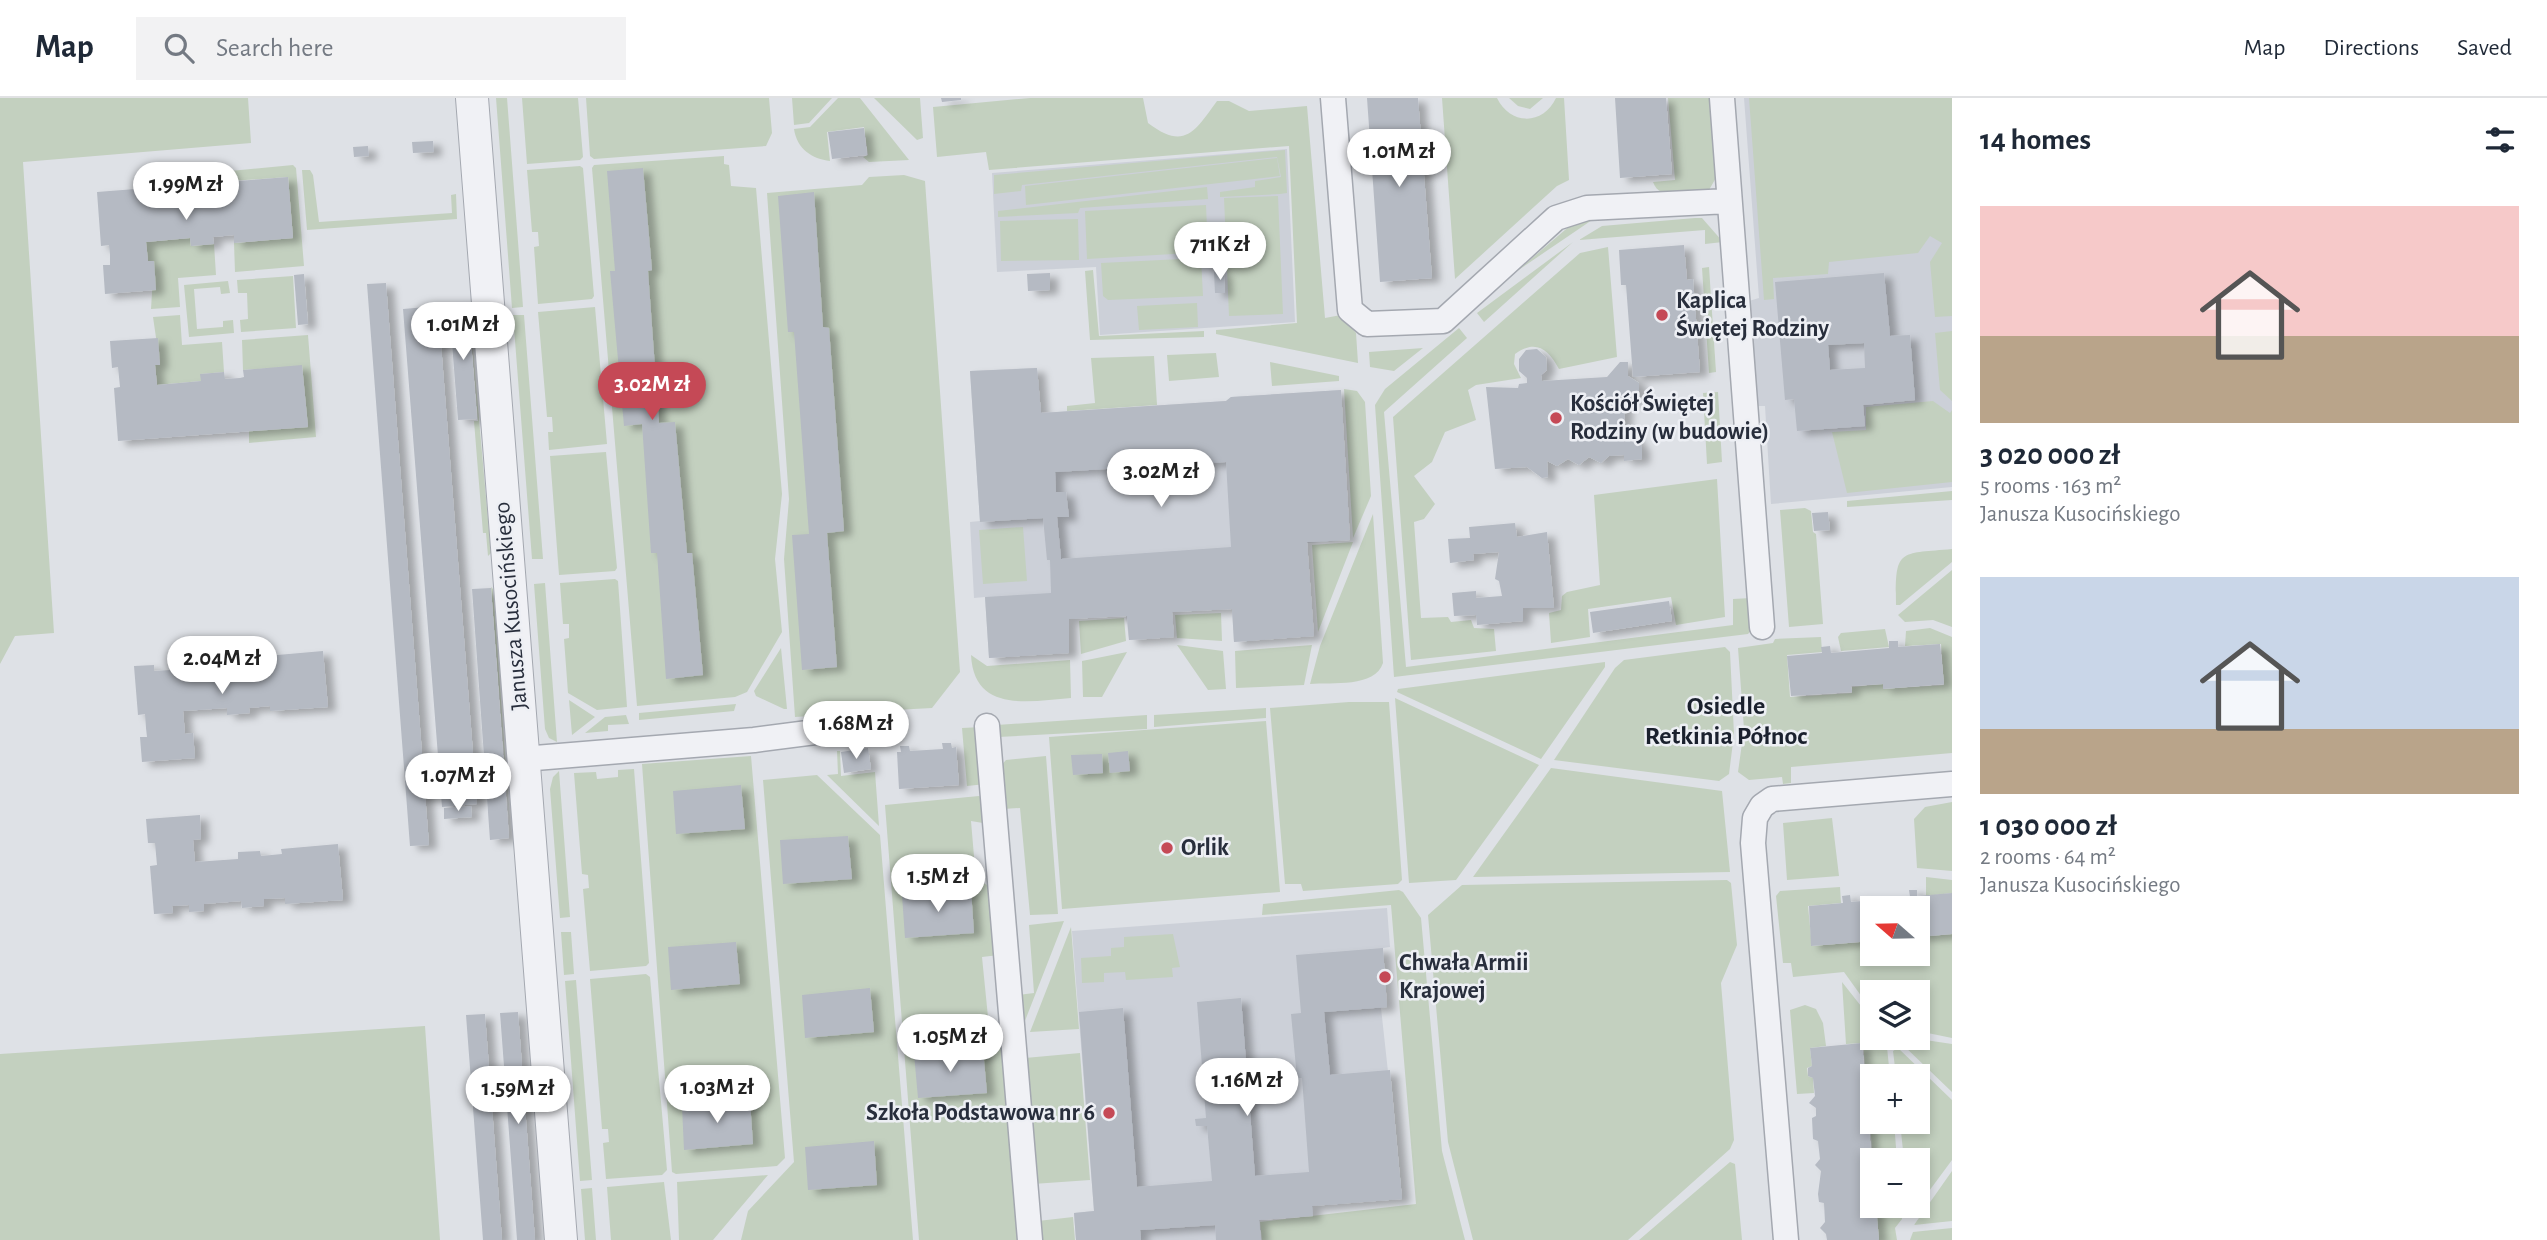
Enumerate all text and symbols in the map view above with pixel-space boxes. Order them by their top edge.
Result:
search box [136,17,626,80]
icon: search [160,29,198,67]
text: Map [35,31,94,64]
text: Search here [216,35,334,61]
text: Map [2243,36,2285,60]
text: Directions [2323,36,2419,60]
text: Saved [2457,36,2512,60]
icon: filters [2481,121,2519,159]
text: 14 homes [1980,125,2091,155]
pin: 1.01M zł [1327,130,1471,189]
text: 1.01M zł [1363,140,1435,163]
pin: 1.99M zł [114,162,258,222]
text: 1.99M zł [149,173,223,196]
pin: 711K zł [1155,222,1285,282]
text: 711K zł [1190,233,1250,256]
icon: home [2187,252,2313,378]
place label: Kaplica Świętej Rodziny [1676,289,1829,341]
pin: 1.01M zł [391,302,535,362]
marker: Kaplica Świętej Rodziny [1654,307,1670,323]
text: 1.01M zł [427,313,499,336]
pin: 3.02M zł [580,362,724,422]
text: 3.02M zł [614,373,690,396]
place label: Kościół Świętej Rodziny (w budowie) [1570,388,1769,444]
marker: Kościół Świętej Rodziny (w budowie) [1548,410,1564,426]
text: 3 020 000 zł [1980,440,2120,470]
pin: 3.02M zł [1089,450,1233,509]
text: 3.02M zł [1123,460,1199,483]
text: 5 rooms · 163 m² [1980,475,2121,498]
street label: Janusza Kusocińskiego [490,501,532,711]
text: Janusza Kusocińskiego [1980,503,2181,526]
icon: home [2187,623,2313,749]
pin: 2.04M zł [150,636,294,696]
text: 2.04M zł [183,647,261,670]
district label: Osiedle Retkinia Północ [1645,693,1807,749]
pin: 1.68M zł [784,702,928,761]
text: 1.68M zł [819,712,893,735]
pin: 1.07M zł [386,754,530,813]
text: 1.07M zł [421,764,495,787]
text: 1 030 000 zł [1980,811,2117,841]
place label: Orlik [1181,836,1229,860]
marker: Orlik [1159,840,1175,856]
text: 2 rooms · 64 m² [1980,846,2116,869]
pin: 1.5M zł [873,854,1003,914]
text: 1.5M zł [907,865,969,888]
text: Janusza Kusocińskiego [1980,874,2181,897]
north arrow [1860,896,1930,966]
map controls [1860,896,1930,1218]
place label: Chwała Armii Krajowej [1399,951,1529,1003]
marker: Chwała Armii Krajowej [1377,969,1393,985]
button: layers [1860,980,1930,1050]
pin: 1.05M zł [878,1014,1022,1074]
text: 1.05M zł [913,1025,987,1048]
pin: 1.16M zł [1175,1058,1319,1118]
button: + [1860,1064,1930,1134]
pin: 1.59M zł [446,1066,590,1126]
pin: 1.03M zł [645,1066,789,1125]
text: 1.16M zł [1211,1069,1283,1092]
text: 1.03M zł [680,1076,754,1099]
text: 1.59M zł [482,1077,554,1100]
place label: Szkoła Podstawowa nr 6 [866,1101,1095,1125]
marker: Szkoła Podstawowa nr 6 [1101,1105,1117,1121]
button: − [1860,1148,1930,1218]

